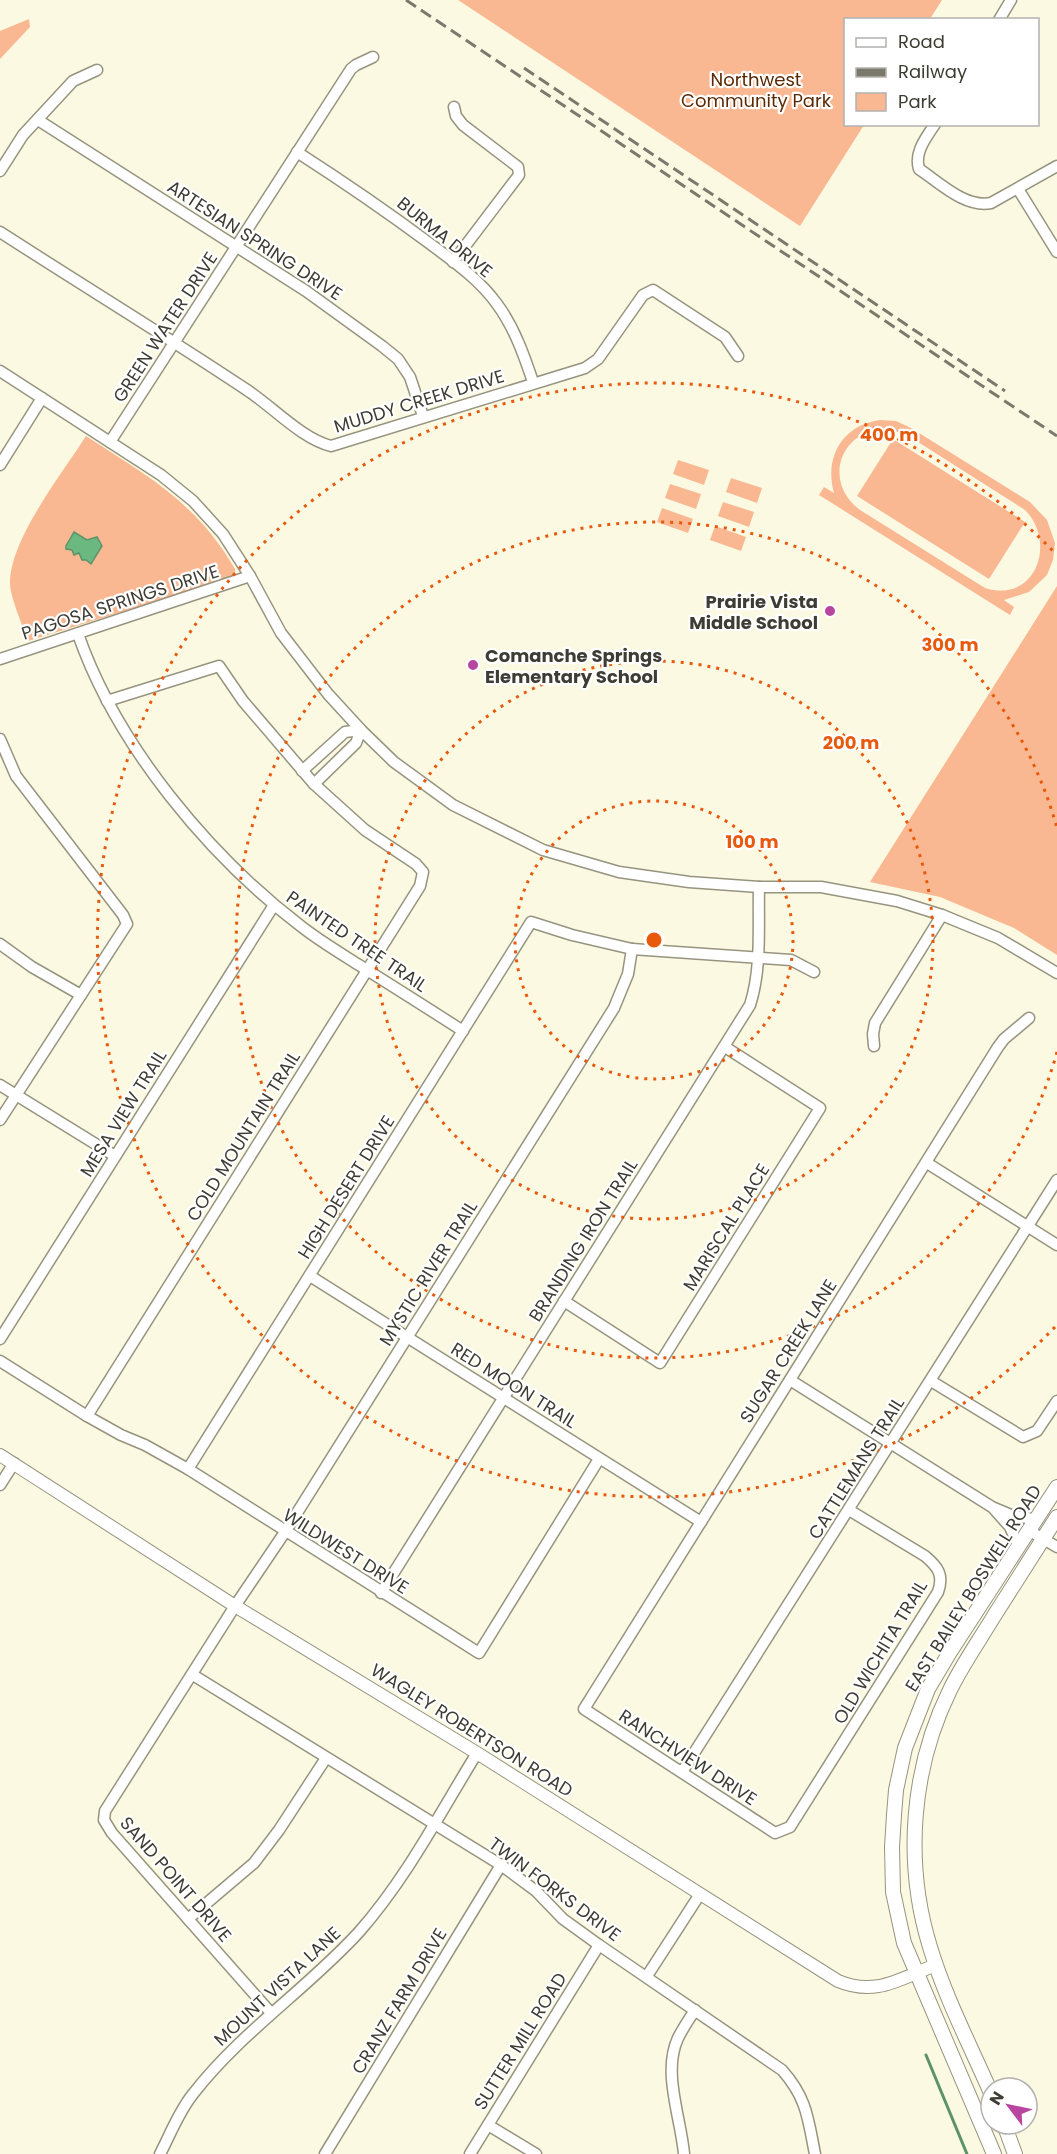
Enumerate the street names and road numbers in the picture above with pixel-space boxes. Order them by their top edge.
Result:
street label: ARTESIAN SPRING DRIVE [163,174,347,306]
street label: BURMA DRIVE [392,191,498,283]
street label: GREEN WATER DRIVE [107,247,223,407]
street label: MUDDY CREEK DRIVE [331,363,507,439]
street label: PAGOSA SPRINGS DRIVE [18,558,222,646]
street label: PAINTED TREE TRAIL [282,884,433,998]
street label: MESA VIEW TRAIL [74,1045,172,1181]
street label: COLD MOUNTAIN TRAIL [180,1046,306,1226]
street label: HIGH DESERT DRIVE [292,1110,400,1264]
street label: BRANDING IRON TRAIL [523,1154,643,1326]
street label: MARISCAL PLACE [677,1159,775,1295]
street label: MYSTIC RIVER TRAIL [373,1195,483,1350]
street label: SUGAR CREEK LANE [734,1274,842,1428]
street label: RED MOON TRAIL [446,1336,582,1434]
street label: CATTLEMANS TRAIL [802,1392,910,1544]
street label: EAST BAILEY BOSWELL ROAD [899,1480,1047,1696]
street label: WILDWEST DRIVE [278,1502,414,1600]
street label: OLD WICHITA TRAIL [827,1575,933,1729]
street label: WAGLEY ROBERTSON ROAD [366,1657,578,1803]
street label: RANCHVIEW DRIVE [614,1703,762,1811]
street label: SAND POINT DRIVE [115,1811,237,1947]
street label: TWIN FORKS DRIVE [484,1831,626,1947]
street label: MOUNT VISTA LANE [208,1921,346,2051]
street label: CRANZ FARM DRIVE [346,1923,452,2079]
street label: SUTTER MILL ROAD [468,1968,572,2114]

